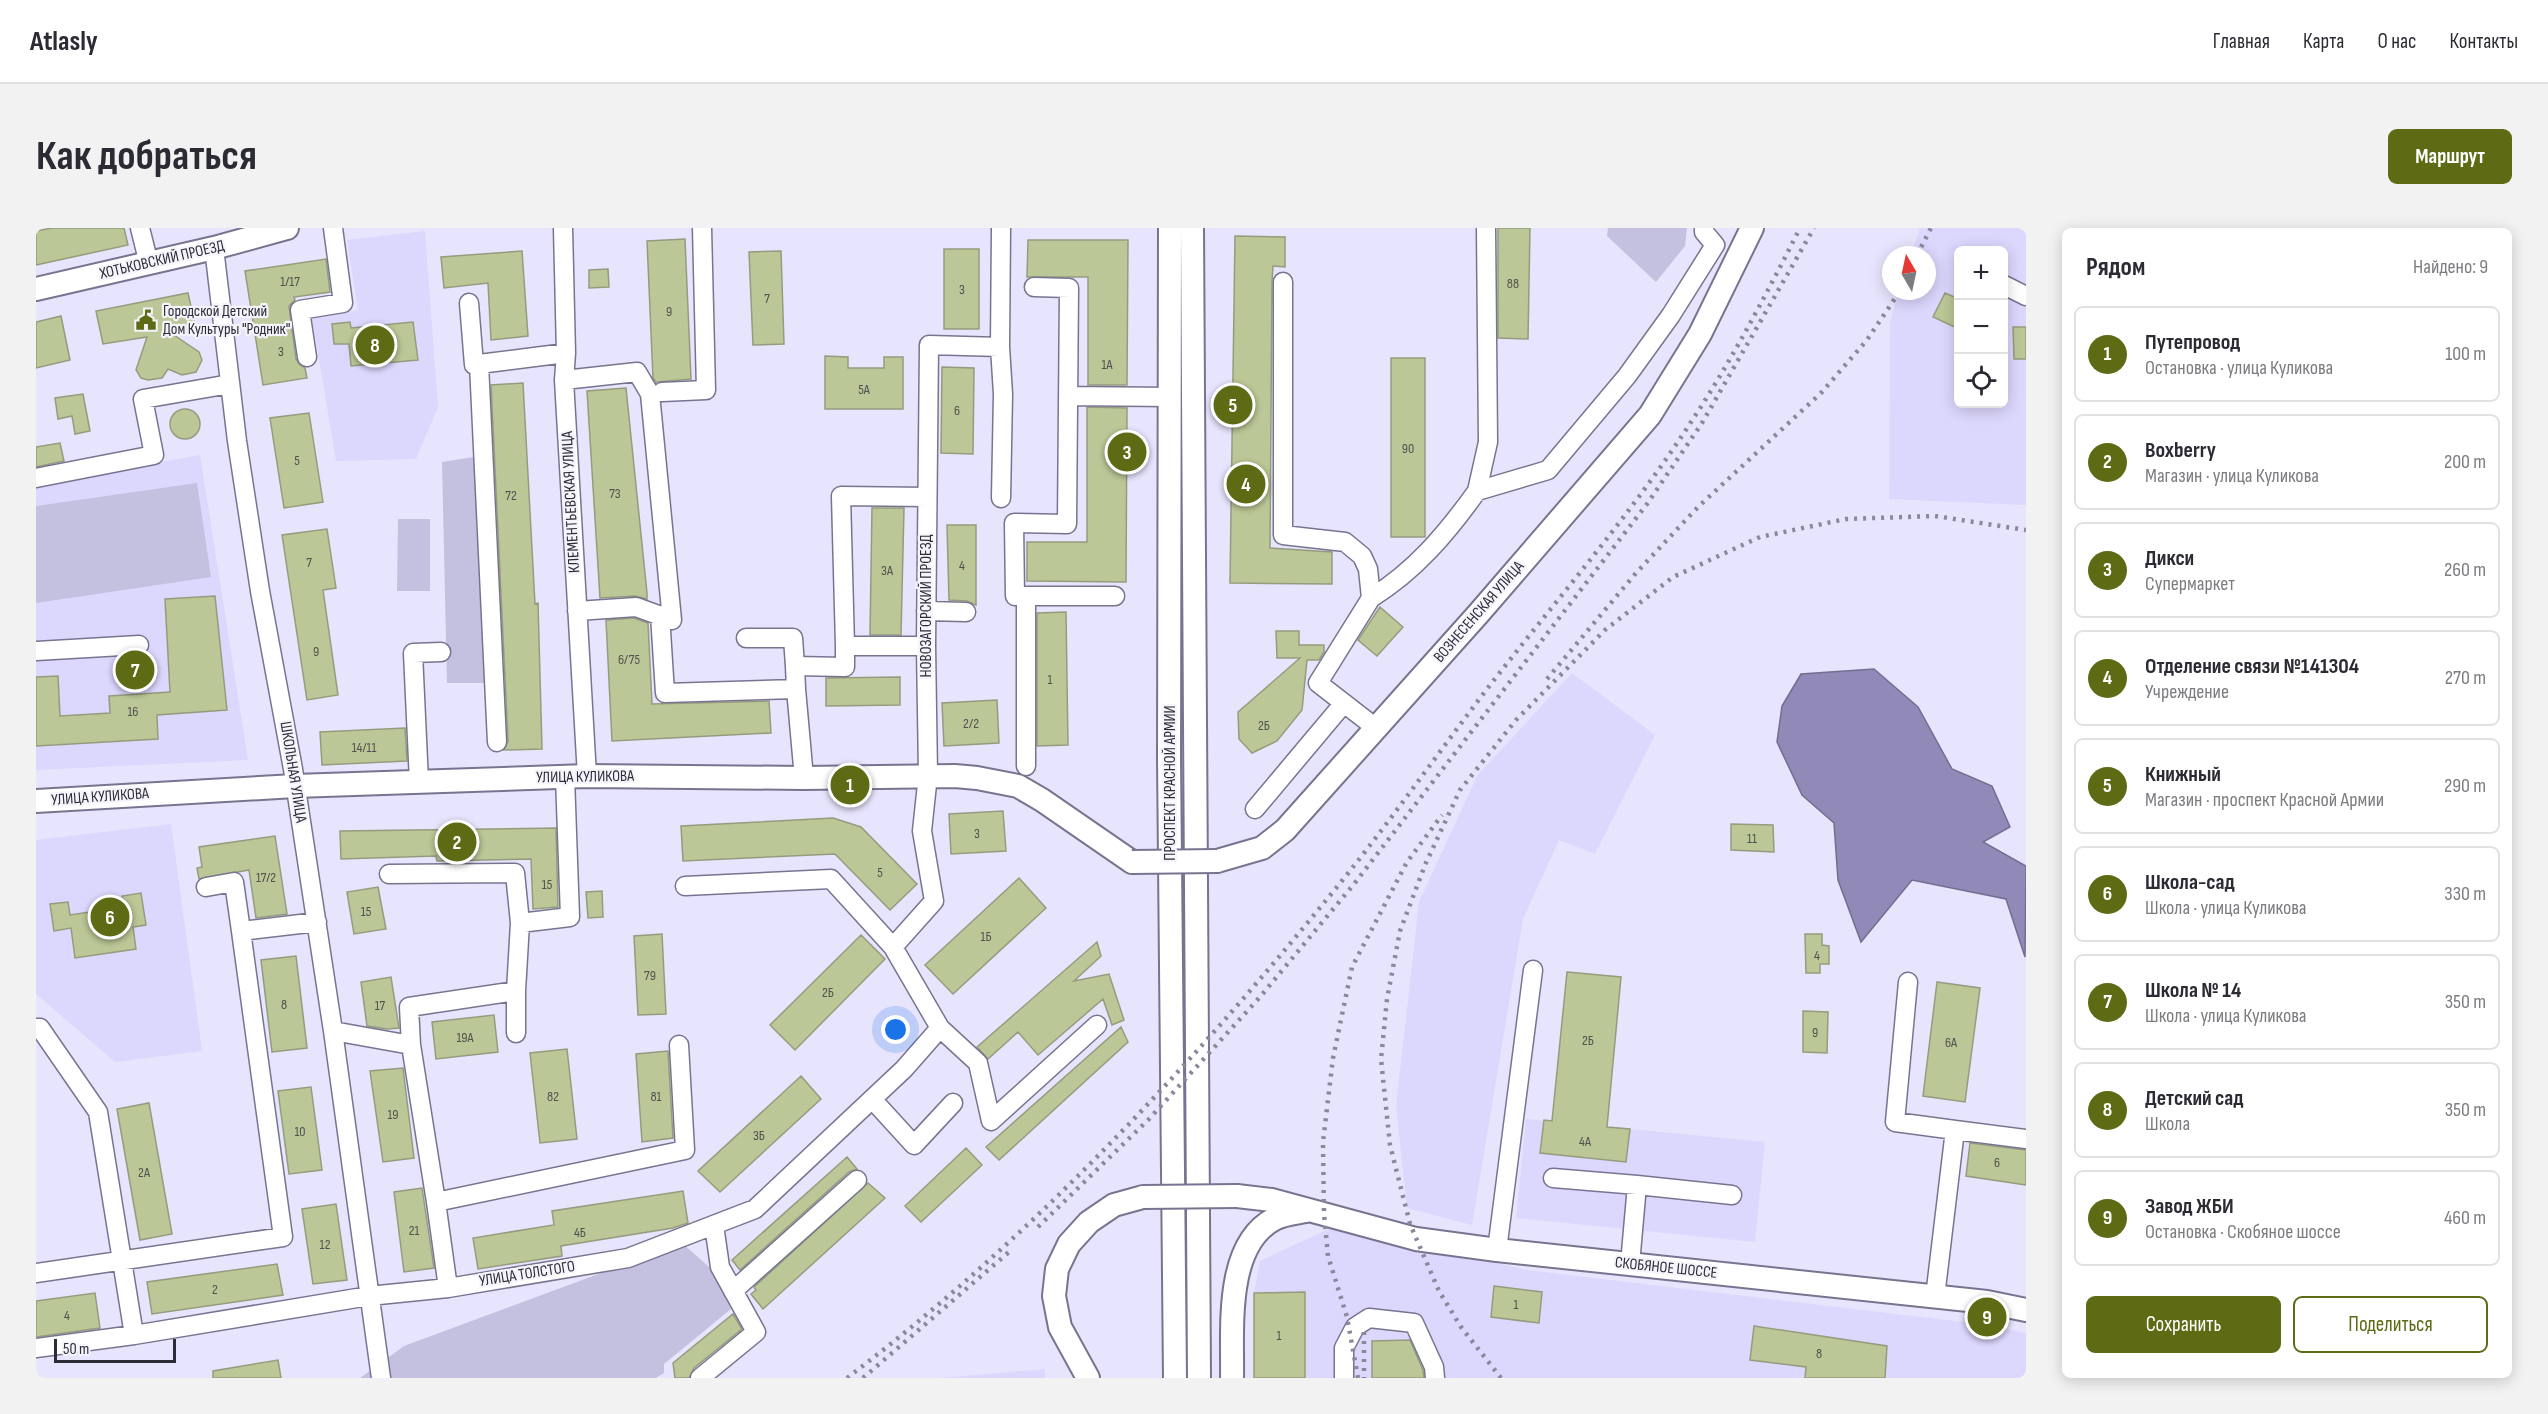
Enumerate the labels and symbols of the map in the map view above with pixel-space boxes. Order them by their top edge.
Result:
street label: ХОТЬКОВСКИЙ ПРОЕЗД [97,236,226,284]
north arrow [1882,246,1936,300]
house number: 1/17 [280,273,300,290]
house number: 88 [1507,275,1519,292]
house number: 3 [959,281,965,298]
house number: 7 [764,290,770,307]
place label: Городской Детский Дом Культуры "Родник" [163,302,290,339]
house number: 9 [666,303,672,320]
public building icon: Городской Детский Дом Культуры "Родник" [134,308,158,332]
pin: 8 [356,322,394,368]
house number: 3 [278,343,284,360]
house number: 1А [1101,356,1114,373]
house number: 5А [858,381,871,398]
pin: 5 [1214,382,1252,428]
house number: 6 [954,402,960,419]
street label: КЛЕМЕНТЬЕВСКАЯ УЛИЦА [558,430,584,573]
pin: 3 [1108,430,1146,474]
house number: 90 [1402,440,1414,457]
house number: 5 [294,452,300,469]
pin: 4 [1226,462,1266,506]
house number: 73 [609,485,621,502]
house number: 72 [505,487,517,504]
street label: НОВОЗАГОРСКИЙ ПРОЕЗД [917,534,936,677]
house number: 7 [306,554,312,571]
house number: 4 [959,557,965,574]
street label: ВОЗНЕСЕНСКАЯ УЛИЦА [1430,557,1528,667]
house number: 3А [881,562,894,579]
house number: 9 [313,643,319,660]
pin: 7 [116,648,154,692]
house number: 6/75 [618,651,640,668]
house number: 1 [1048,671,1053,688]
house number: 16 [127,703,139,720]
street label: ПРОСПЕКТ КРАСНОЙ АРМИИ [1161,705,1180,861]
house number: 2/2 [963,715,979,732]
house number: 2Б [1258,717,1270,734]
street label: ШКОЛЬНАЯ УЛИЦА [276,720,310,824]
house number: 14/11 [352,739,376,756]
pin: 1 [830,762,870,808]
street label: УЛИЦА КУЛИКОВА [536,767,634,787]
street label: УЛИЦА КУЛИКОВА [51,784,150,810]
pin: 2 [438,820,476,864]
house number: 3 [974,825,980,842]
house number: 11 [1747,830,1757,847]
house number: 5 [877,864,883,881]
house number: 17/2 [256,869,276,886]
house number: 15 [542,876,553,893]
pin: 6 [90,894,130,940]
house number: 15 [361,903,372,920]
house number: 1Б [980,928,992,945]
house number: 4 [1814,947,1820,964]
house number: 79 [644,967,656,984]
house number: 2Б [822,984,834,1001]
house number: 8 [281,996,287,1013]
house number: 17 [375,997,386,1014]
your location [881,1015,910,1044]
house number: 9 [1812,1024,1818,1041]
house number: 19А [456,1029,475,1046]
house number: 2Б [1582,1032,1594,1049]
house number: 6А [1945,1034,1958,1051]
house number: 82 [547,1088,559,1105]
house number: 81 [650,1088,662,1105]
house number: 19 [387,1106,399,1123]
house number: 10 [294,1123,306,1140]
house number: 3Б [753,1127,765,1144]
house number: 4А [1579,1133,1592,1150]
house number: 6 [1994,1154,2000,1171]
house number: 2А [138,1164,151,1181]
house number: 21 [409,1222,419,1239]
house number: 4Б [574,1224,586,1241]
house number: 12 [320,1236,331,1253]
street label: СКОБЯНОЕ ШОССЕ [1614,1253,1718,1283]
street label: УЛИЦА ТОЛСТОГО [478,1257,576,1291]
house number: 2 [212,1281,218,1298]
pin: 9 [1968,1294,2006,1340]
house number: 1 [1514,1296,1519,1313]
house number: 4 [64,1307,70,1324]
house number: 1 [1277,1327,1282,1344]
scale bar [54,1336,176,1364]
house number: 8 [1816,1345,1822,1362]

